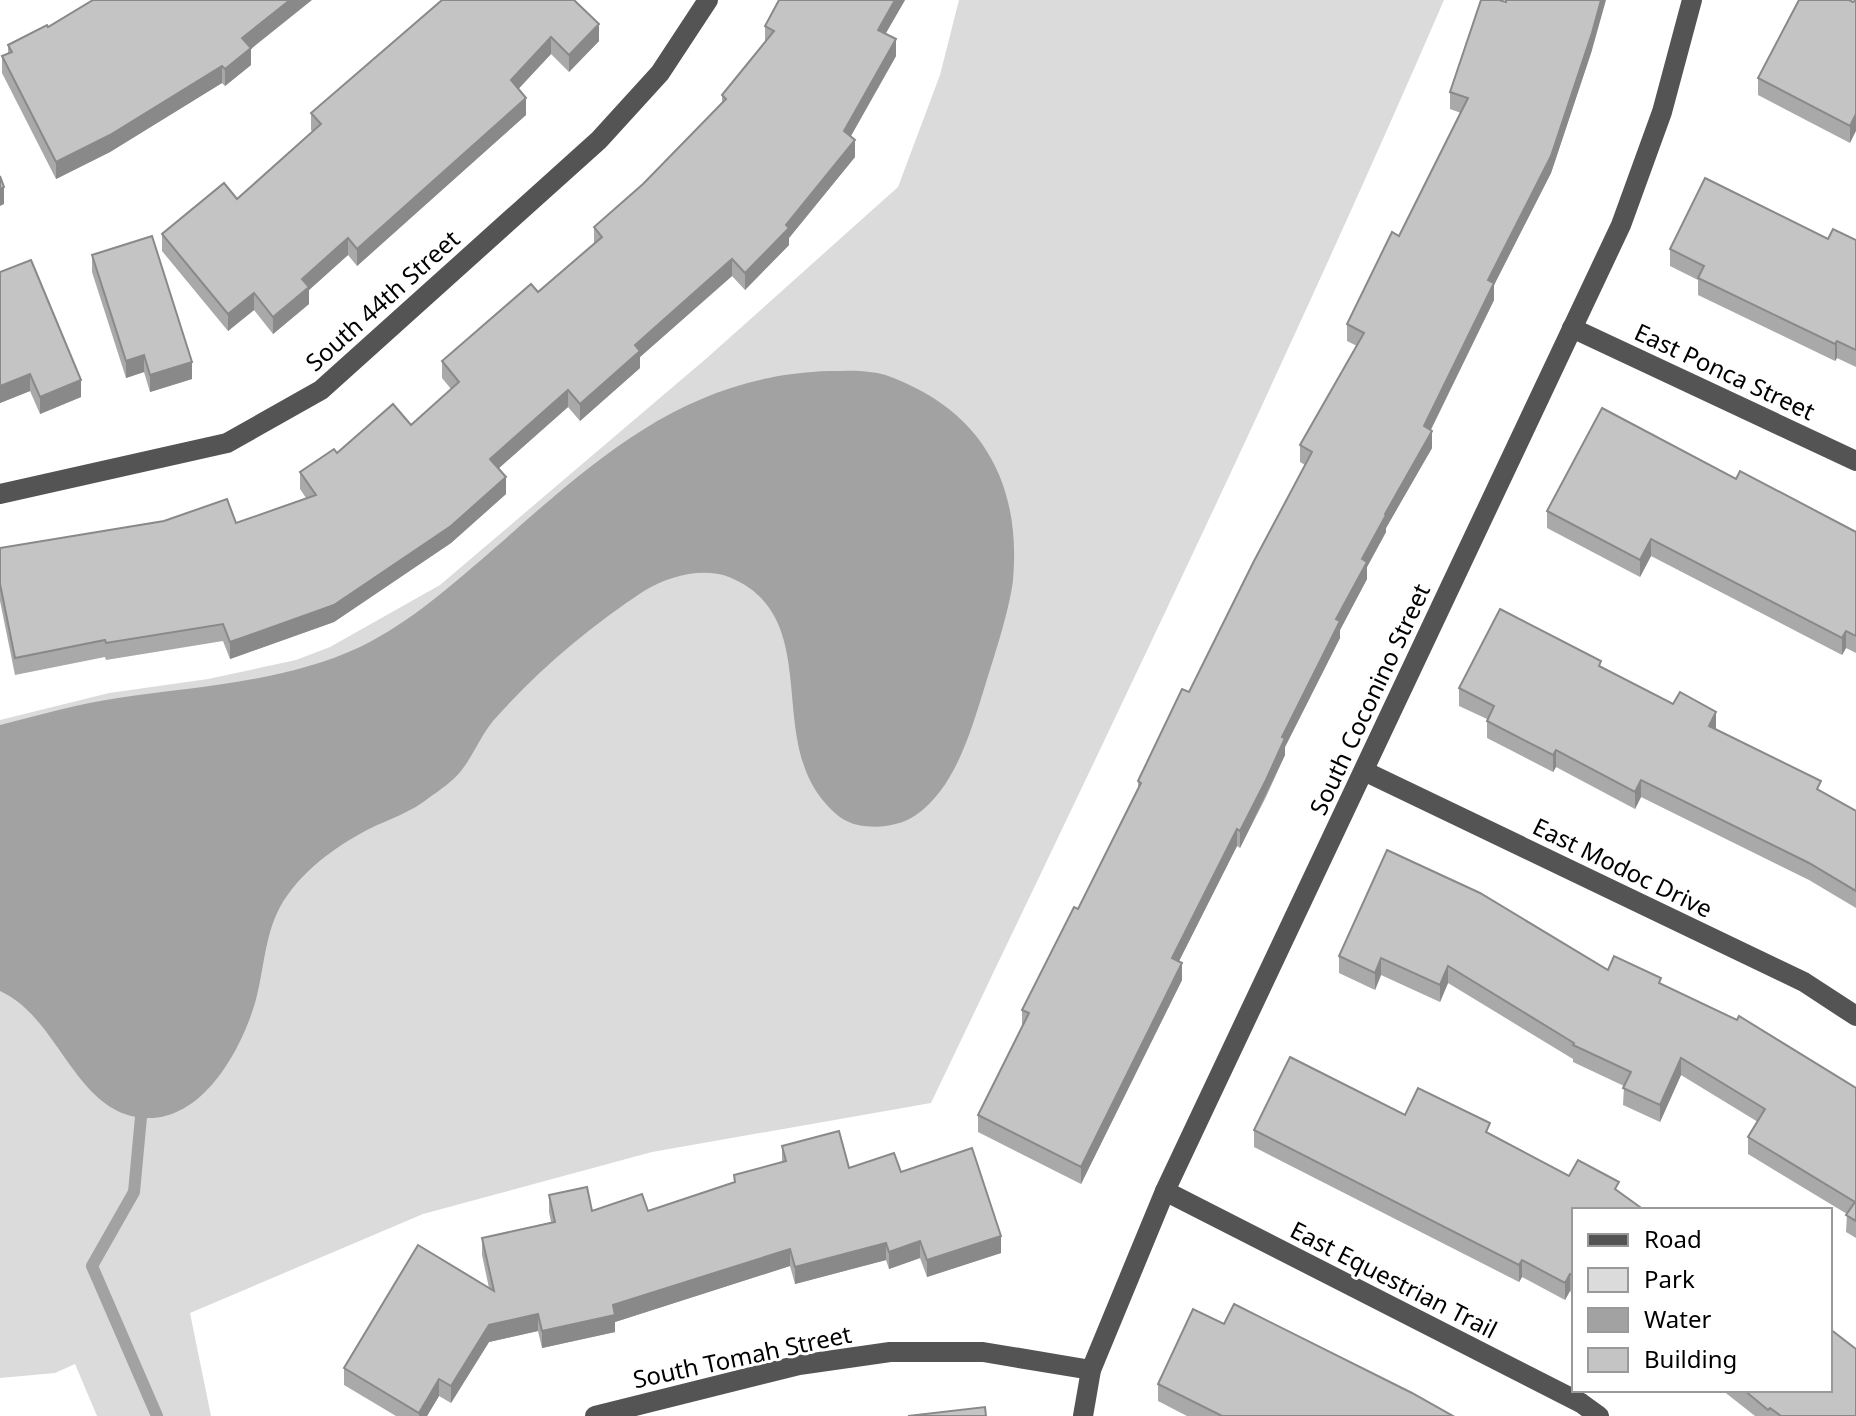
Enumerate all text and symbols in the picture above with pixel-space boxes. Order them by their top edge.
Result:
street label: South 44th Street [298,222,466,378]
street label: East Ponca Street [1630,315,1821,427]
street label: South Coconino Street [1301,578,1437,820]
street label: East Modoc Drive [1528,809,1718,925]
legend [1572,1208,1832,1392]
street label: East Equestrian Trail [1285,1213,1503,1345]
text: Road [1644,1222,1702,1255]
text: Park [1644,1262,1695,1295]
text: Water [1644,1302,1712,1335]
street label: South Tomah Street [630,1317,855,1395]
text: Building [1644,1342,1737,1375]

